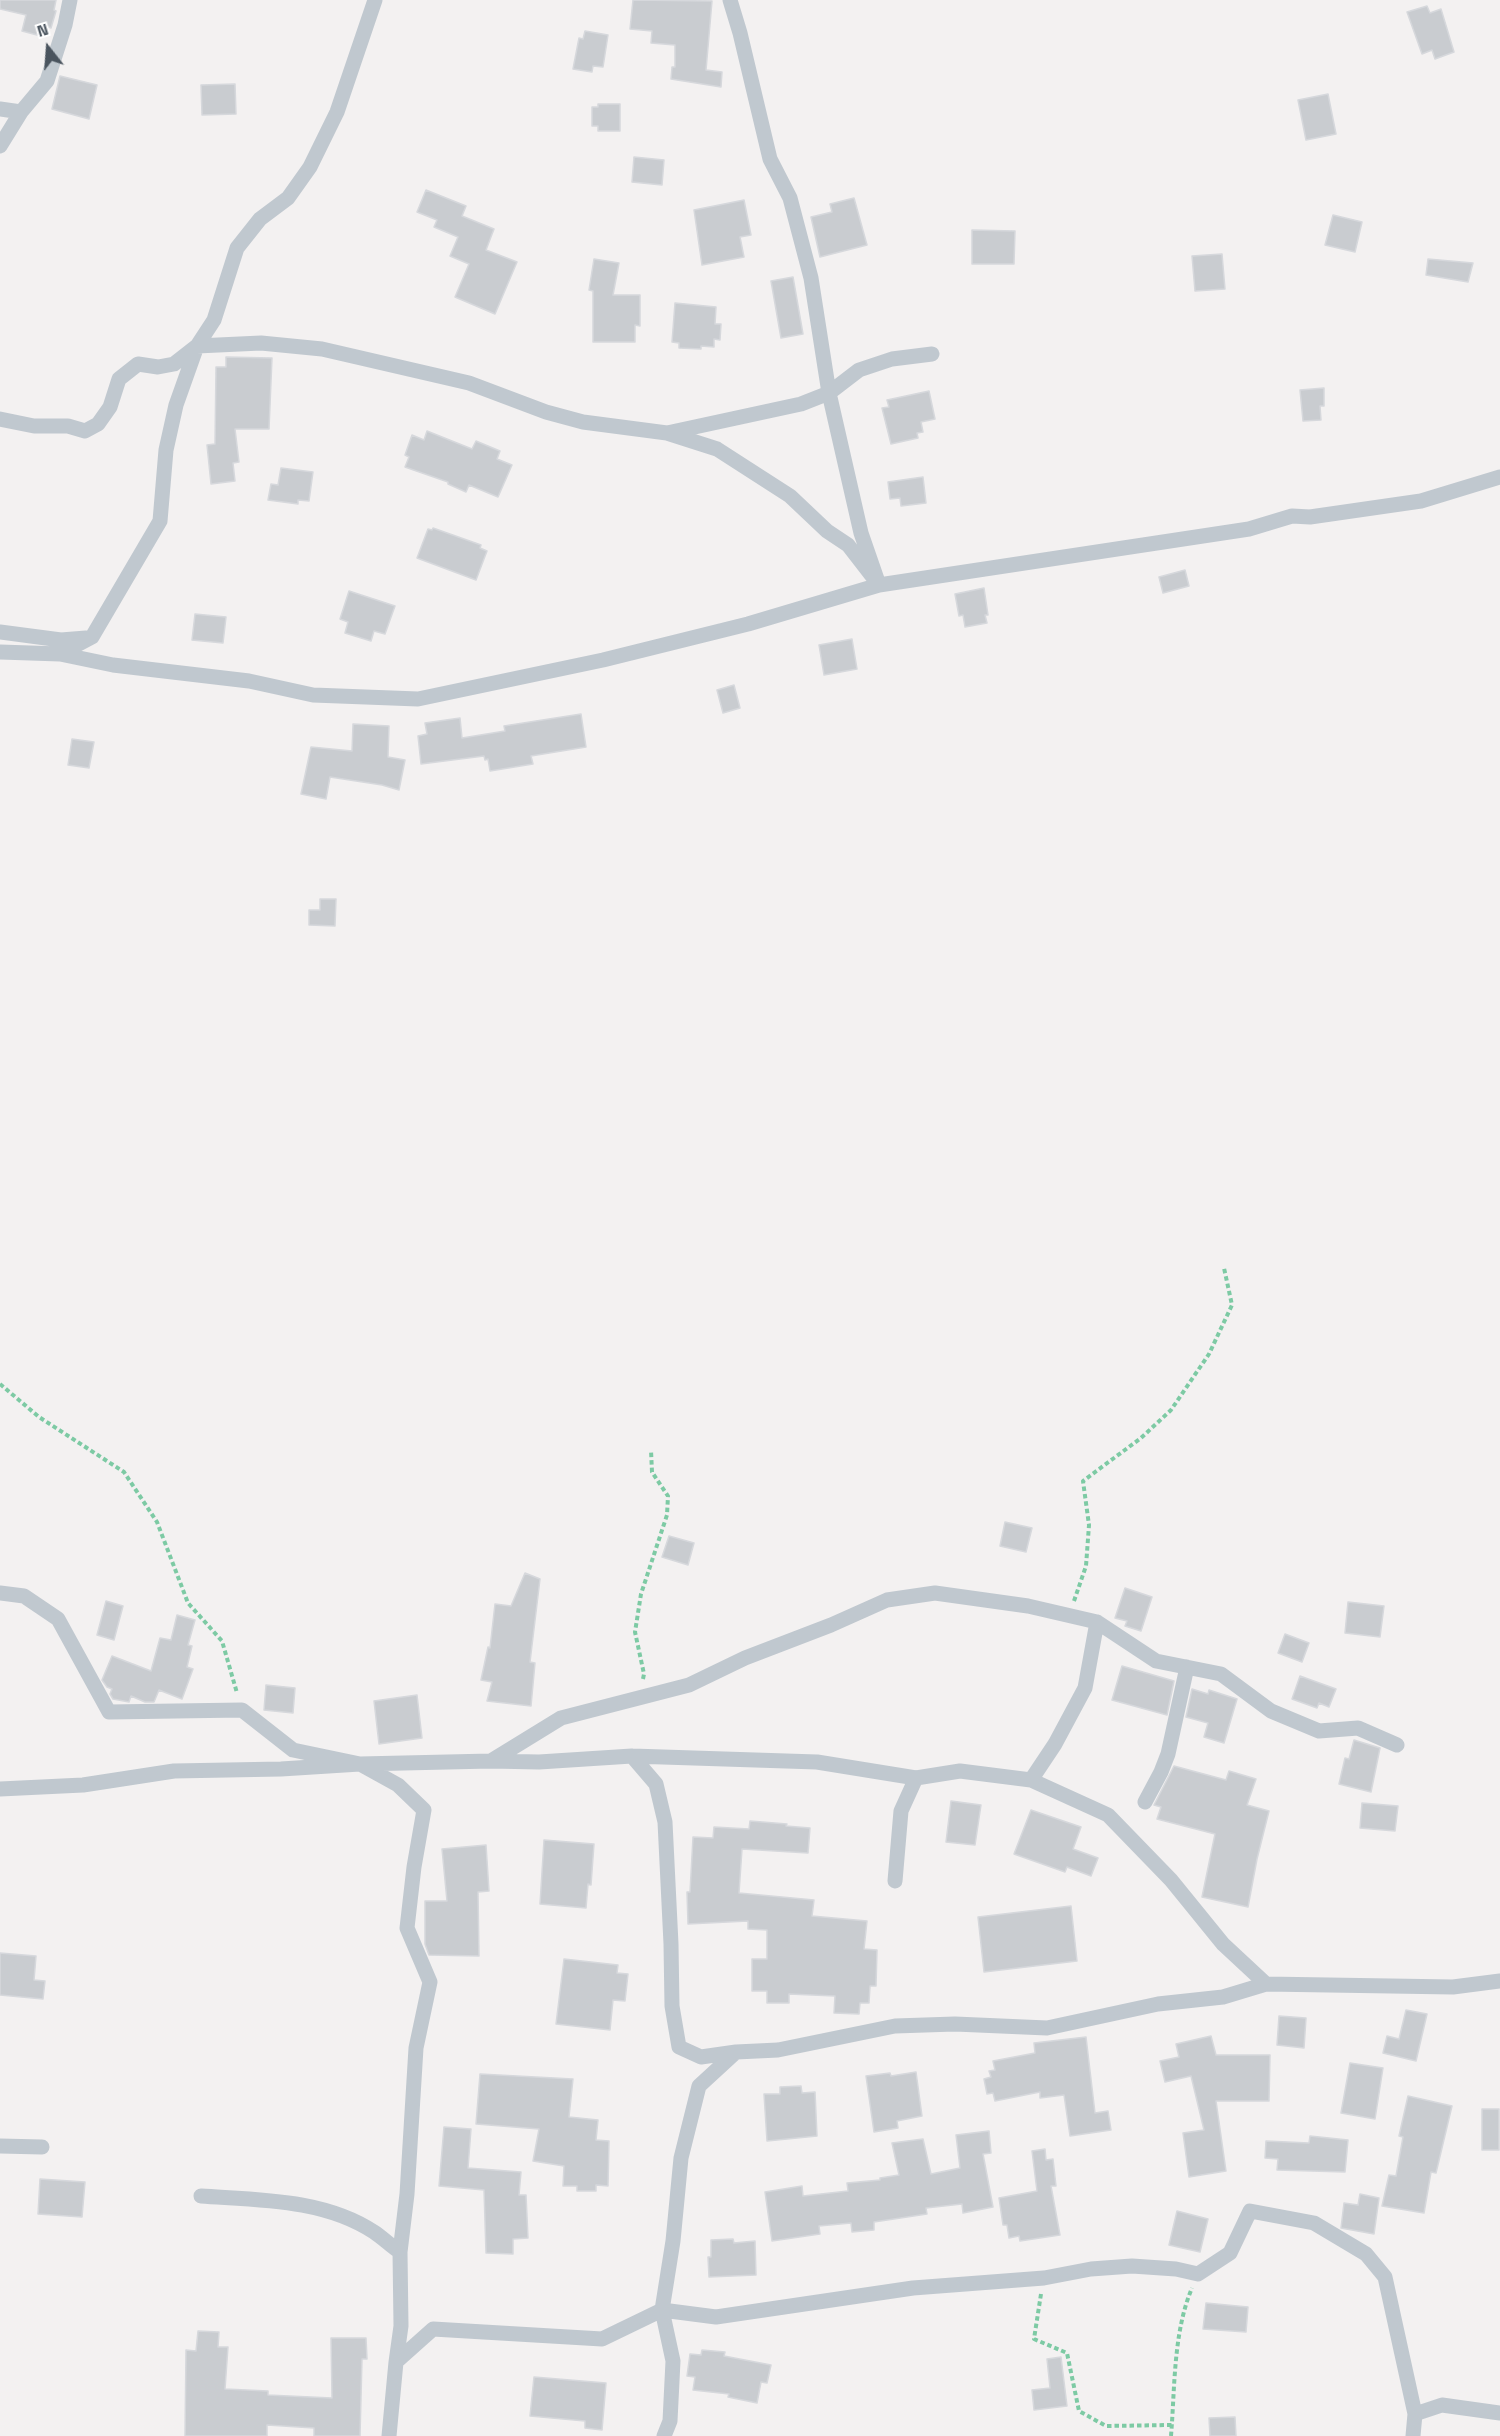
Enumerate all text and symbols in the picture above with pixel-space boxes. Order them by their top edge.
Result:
north arrow [18,18,78,78]
text: N [34,19,51,42]

